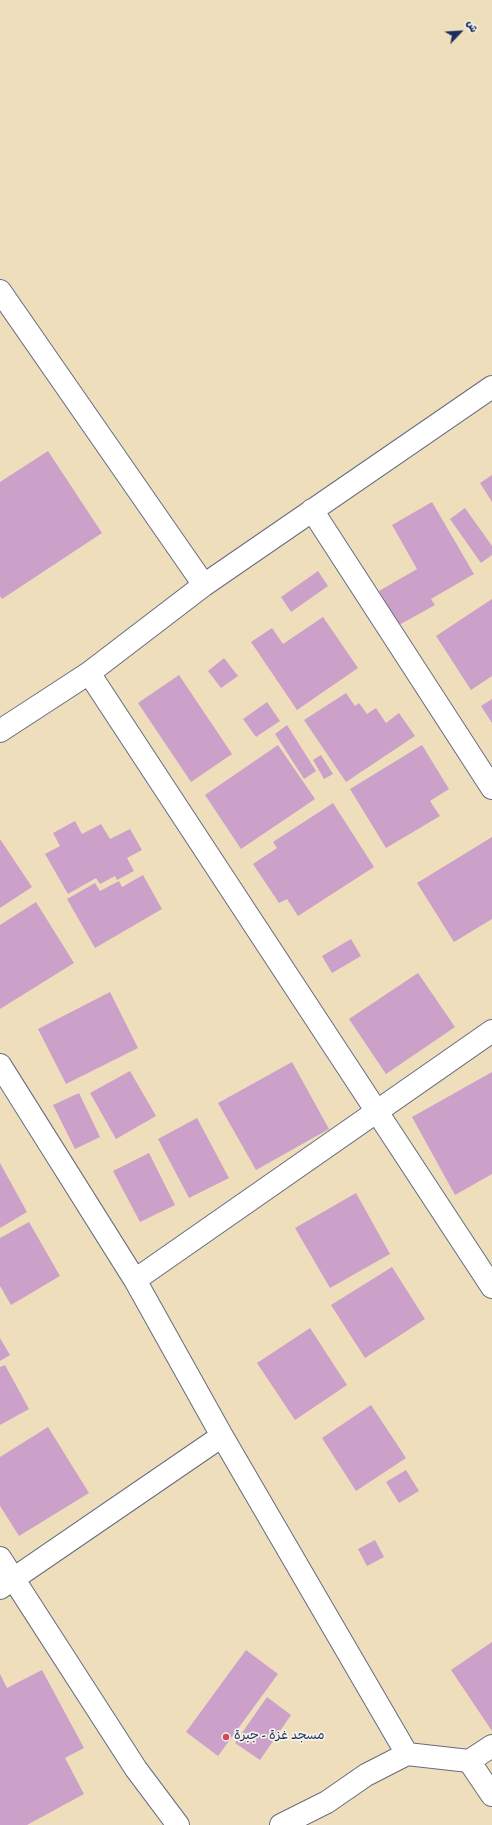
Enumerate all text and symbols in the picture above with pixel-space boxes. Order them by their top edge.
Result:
north arrow [440,12,480,52]
text: ش [463,19,479,35]
place label: مسجد غزة - جبرة [234,1729,324,1745]
marker: مسجد غزة - جبرة [221,1732,231,1742]

